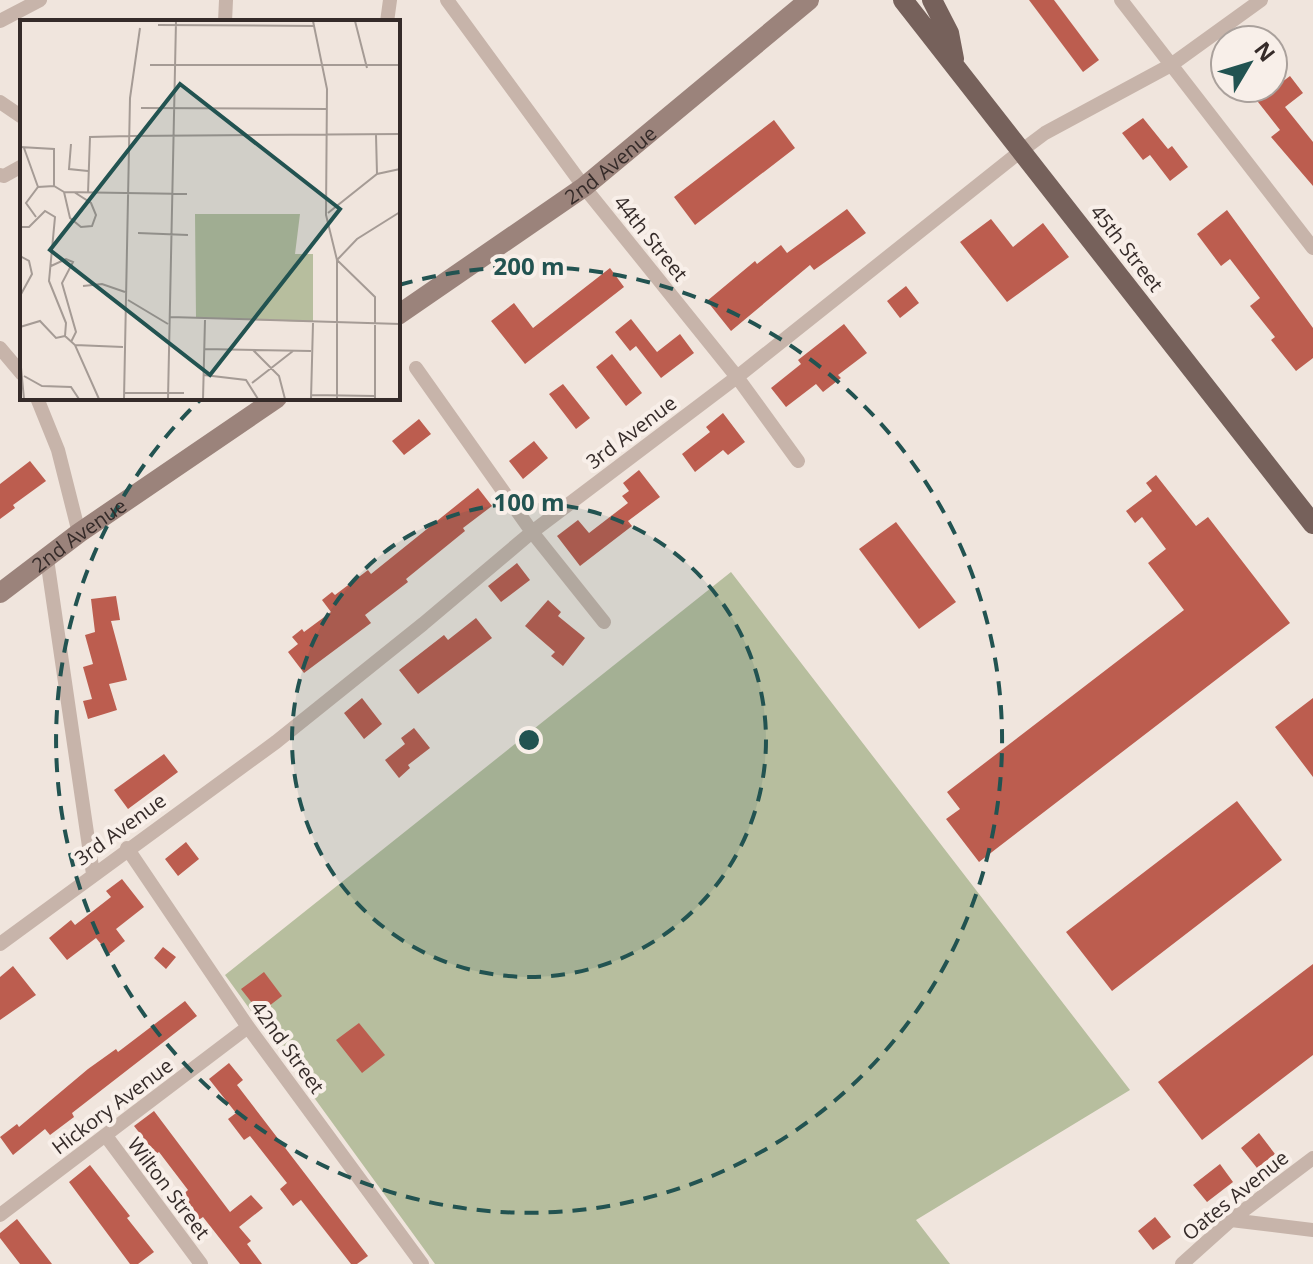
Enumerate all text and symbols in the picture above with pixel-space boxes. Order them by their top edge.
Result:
inset map [20,20,400,400]
north arrow [1209,24,1289,104]
text: N [1248,35,1283,67]
street label: 2nd Avenue [559,119,662,210]
street label: 44th Street [608,189,694,287]
street label: 45th Street [1085,199,1169,297]
text: 200 m [494,249,564,282]
street label: 3rd Avenue [580,389,682,475]
text: 100 m [494,485,564,518]
street label: 2nd Avenue [26,491,131,578]
centre of rings [515,726,543,754]
street label: 3rd Avenue [69,787,171,871]
street label: 42nd Street [245,995,331,1099]
street label: Hickory Avenue [46,1052,178,1160]
street label: Wilton Street [122,1132,216,1244]
street label: Oates Avenue [1176,1144,1294,1246]

